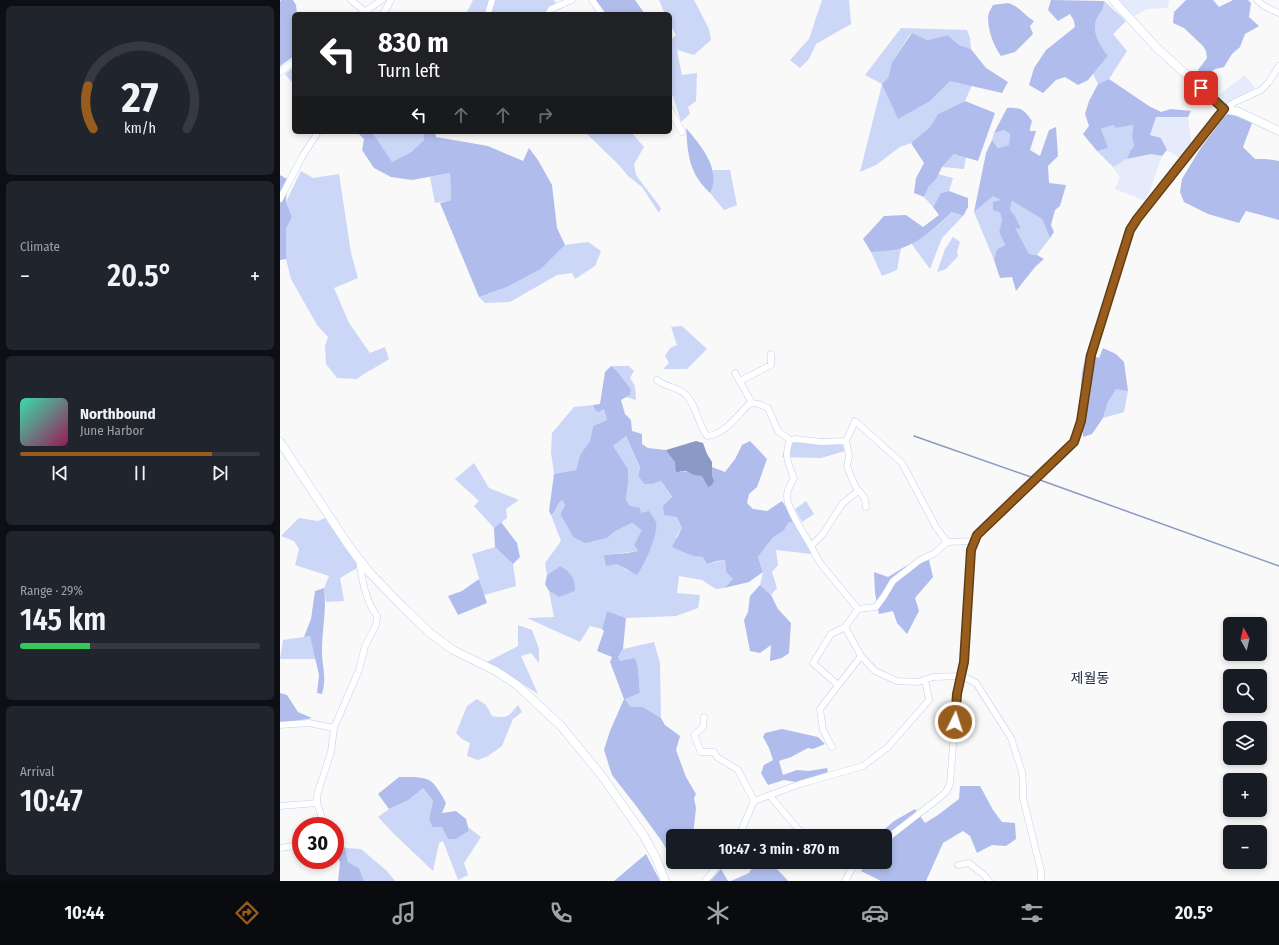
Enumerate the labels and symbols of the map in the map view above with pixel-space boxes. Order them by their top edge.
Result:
pin [1184,71,1218,105]
north arrow [1223,617,1267,661]
district label: 제월동 [1071,670,1109,687]
position arrow [934,701,976,743]
speed limit sign: 30 [292,817,344,869]

